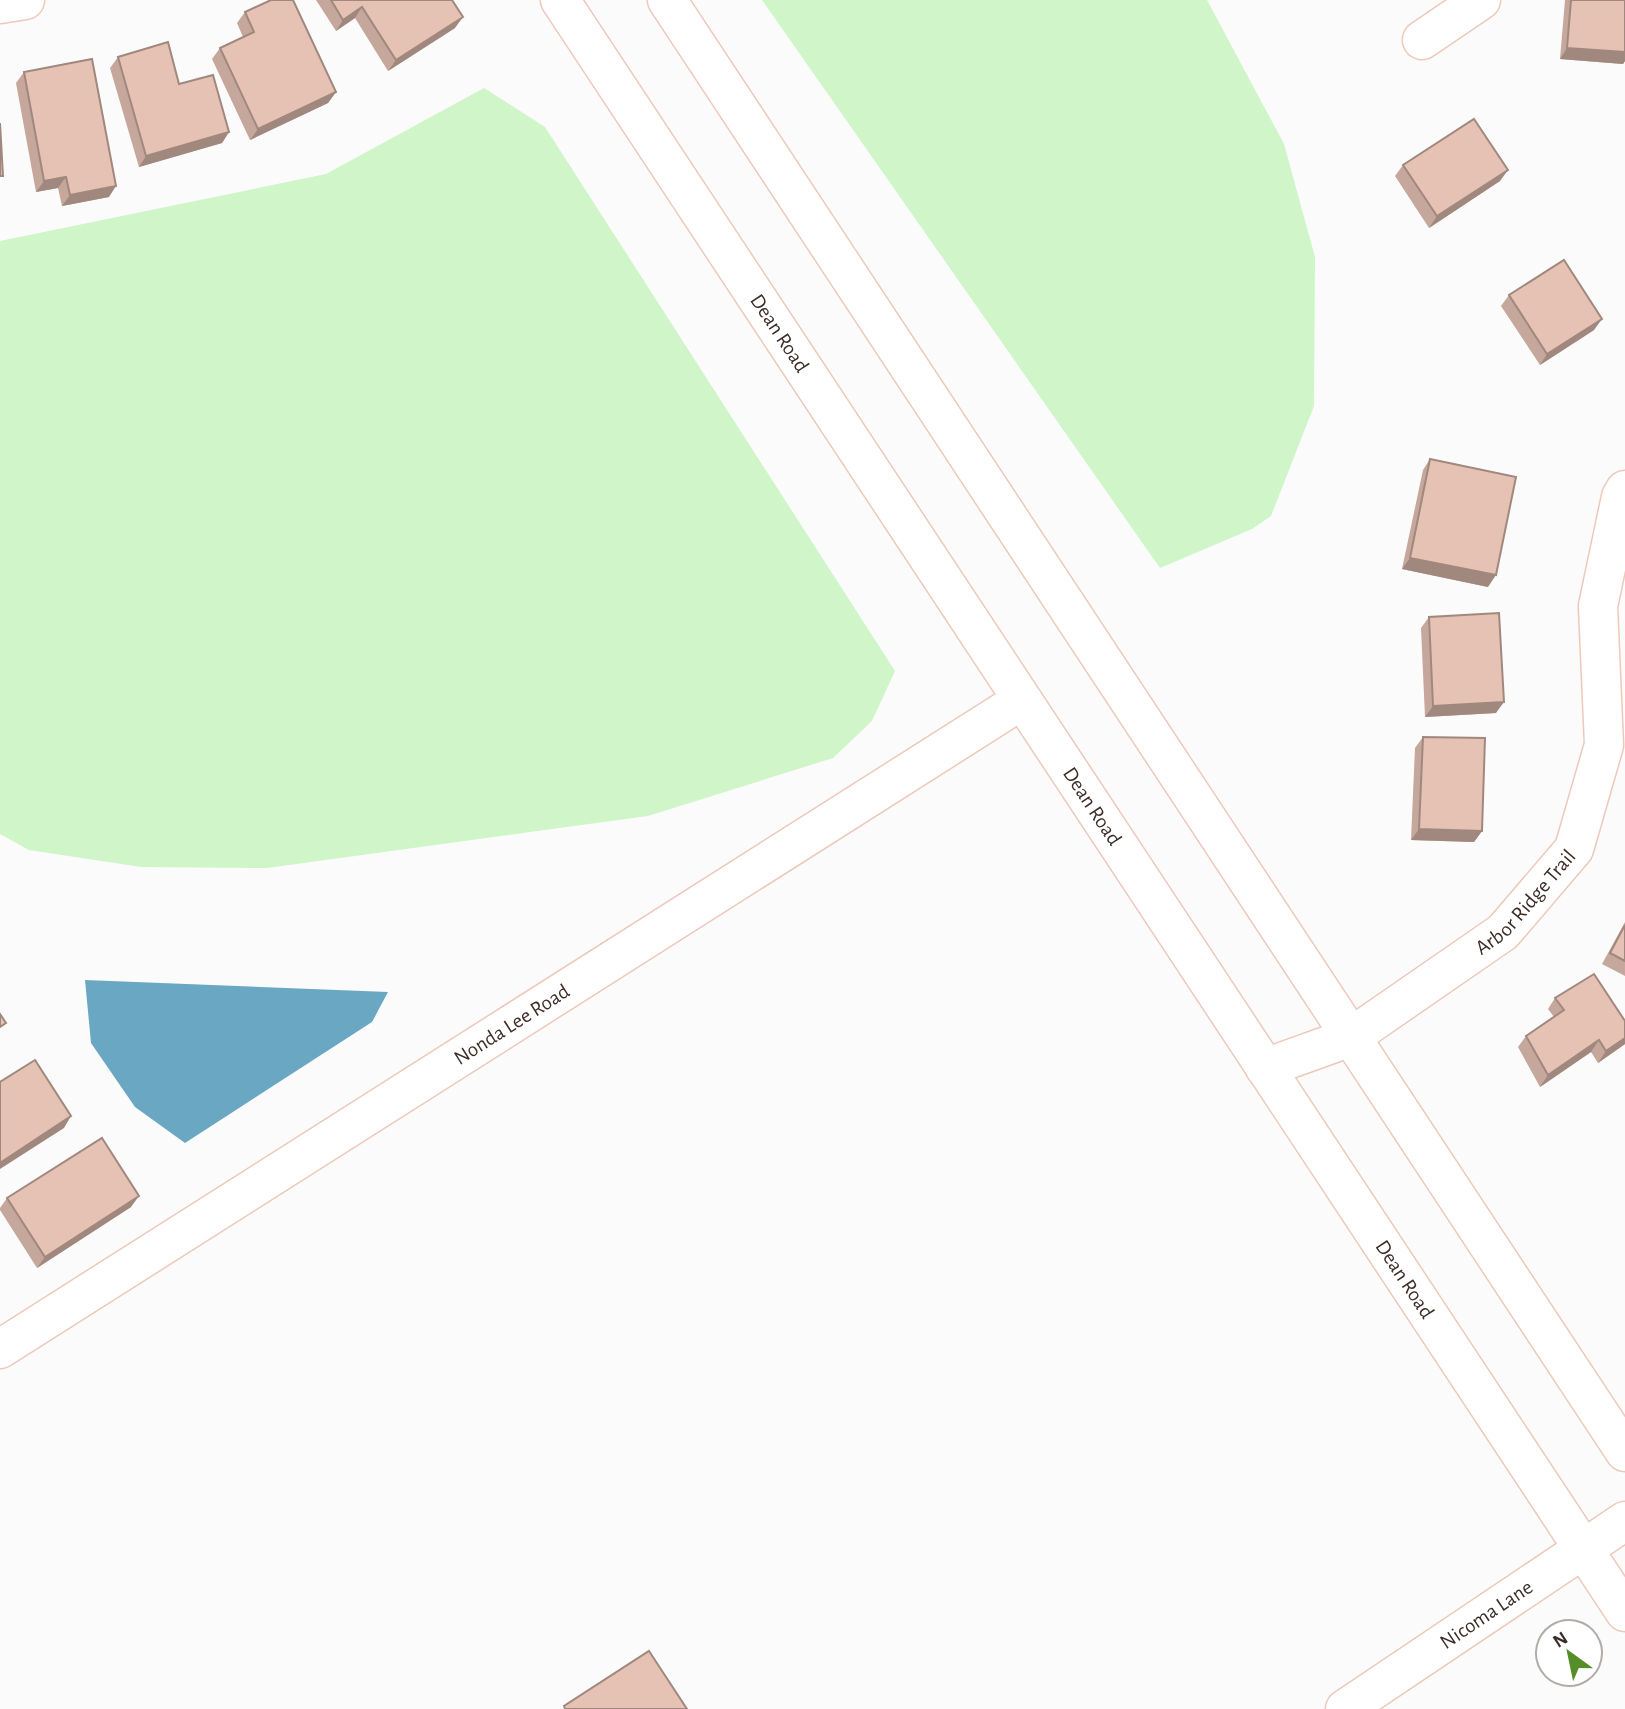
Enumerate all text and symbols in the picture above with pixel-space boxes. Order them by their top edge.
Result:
street label: Dean Road [747,290,813,376]
street label: Dean Road [1059,763,1126,849]
street label: Arbor Ridge Trail [1471,845,1579,958]
street label: Nonda Lee Road [450,980,573,1068]
street label: Dean Road [1372,1236,1438,1322]
street label: Nicoma Lane [1436,1576,1536,1653]
north arrow [1534,1618,1604,1688]
text: N [1550,1628,1571,1652]

